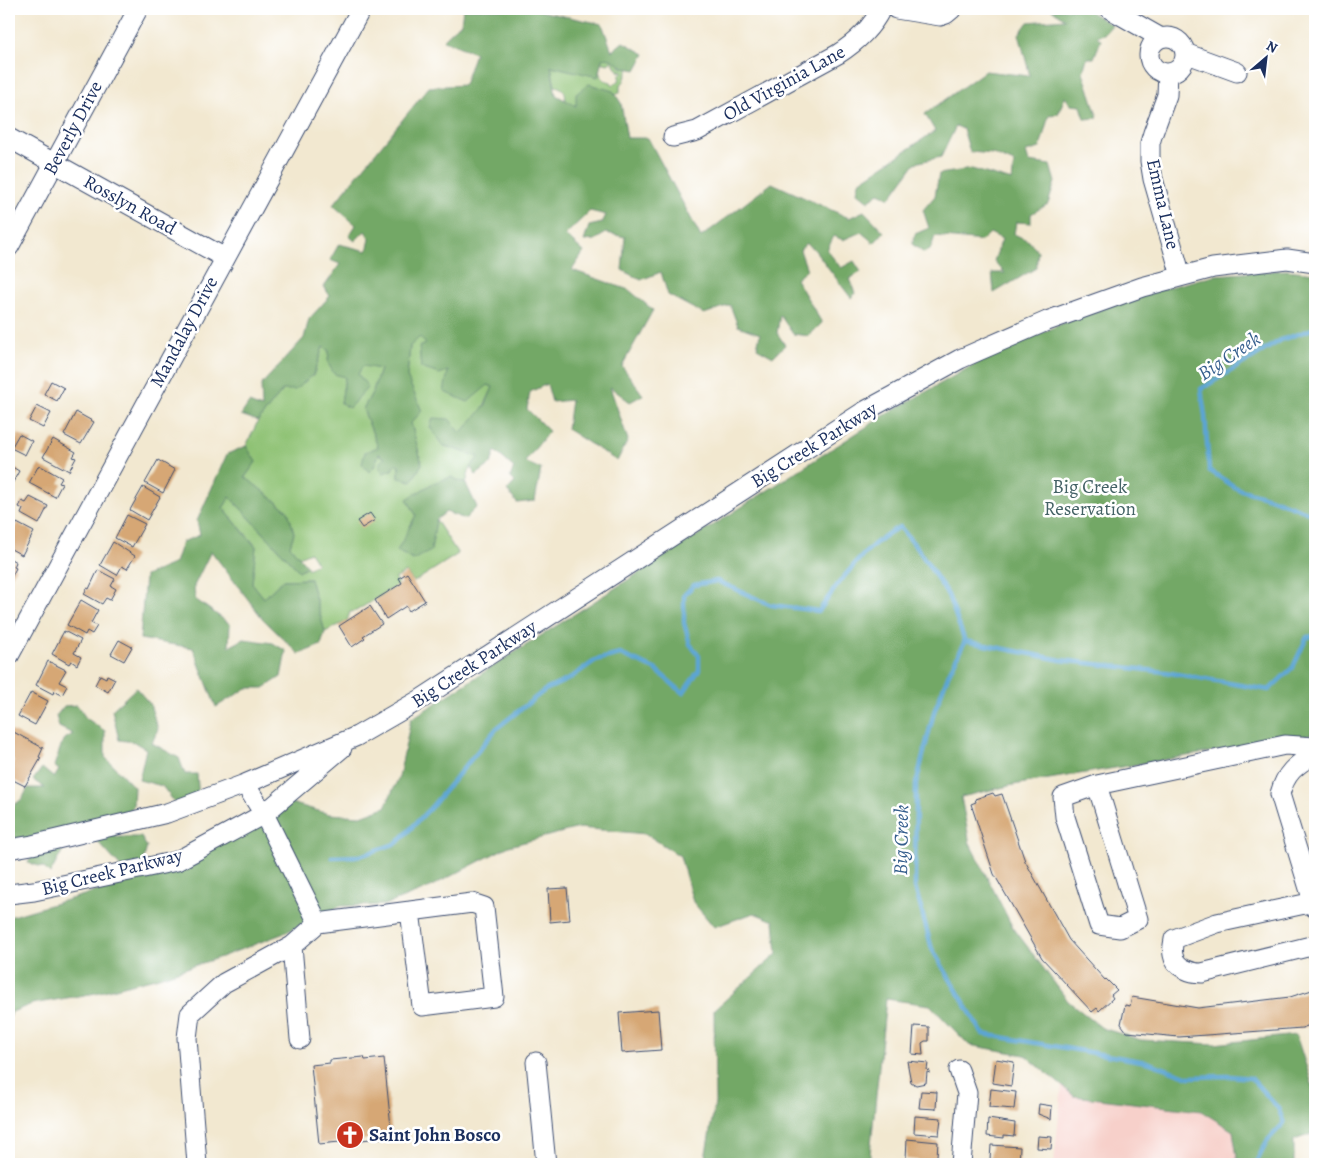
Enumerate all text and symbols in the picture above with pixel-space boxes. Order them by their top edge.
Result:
north arrow [1242,32,1292,82]
text: N [1263,36,1281,58]
street label: Old Virginia Lane [718,39,850,127]
street label: Beverly Drive [37,76,109,180]
street label: Emma Lane [1140,156,1186,252]
street label: Rosslyn Road [79,169,182,242]
street label: Mandalay Drive [144,272,224,392]
water label: Big Creek [1192,325,1266,387]
street label: Big Creek Parkway [746,395,883,494]
park label: Big Creek Reservation [1044,474,1136,522]
street label: Big Creek Parkway [406,614,542,714]
water label: Big Creek [887,804,915,875]
street label: Big Creek Parkway [39,842,186,902]
church icon: Saint John Bosco [335,1120,365,1150]
place label: Saint John Bosco [369,1122,501,1148]

